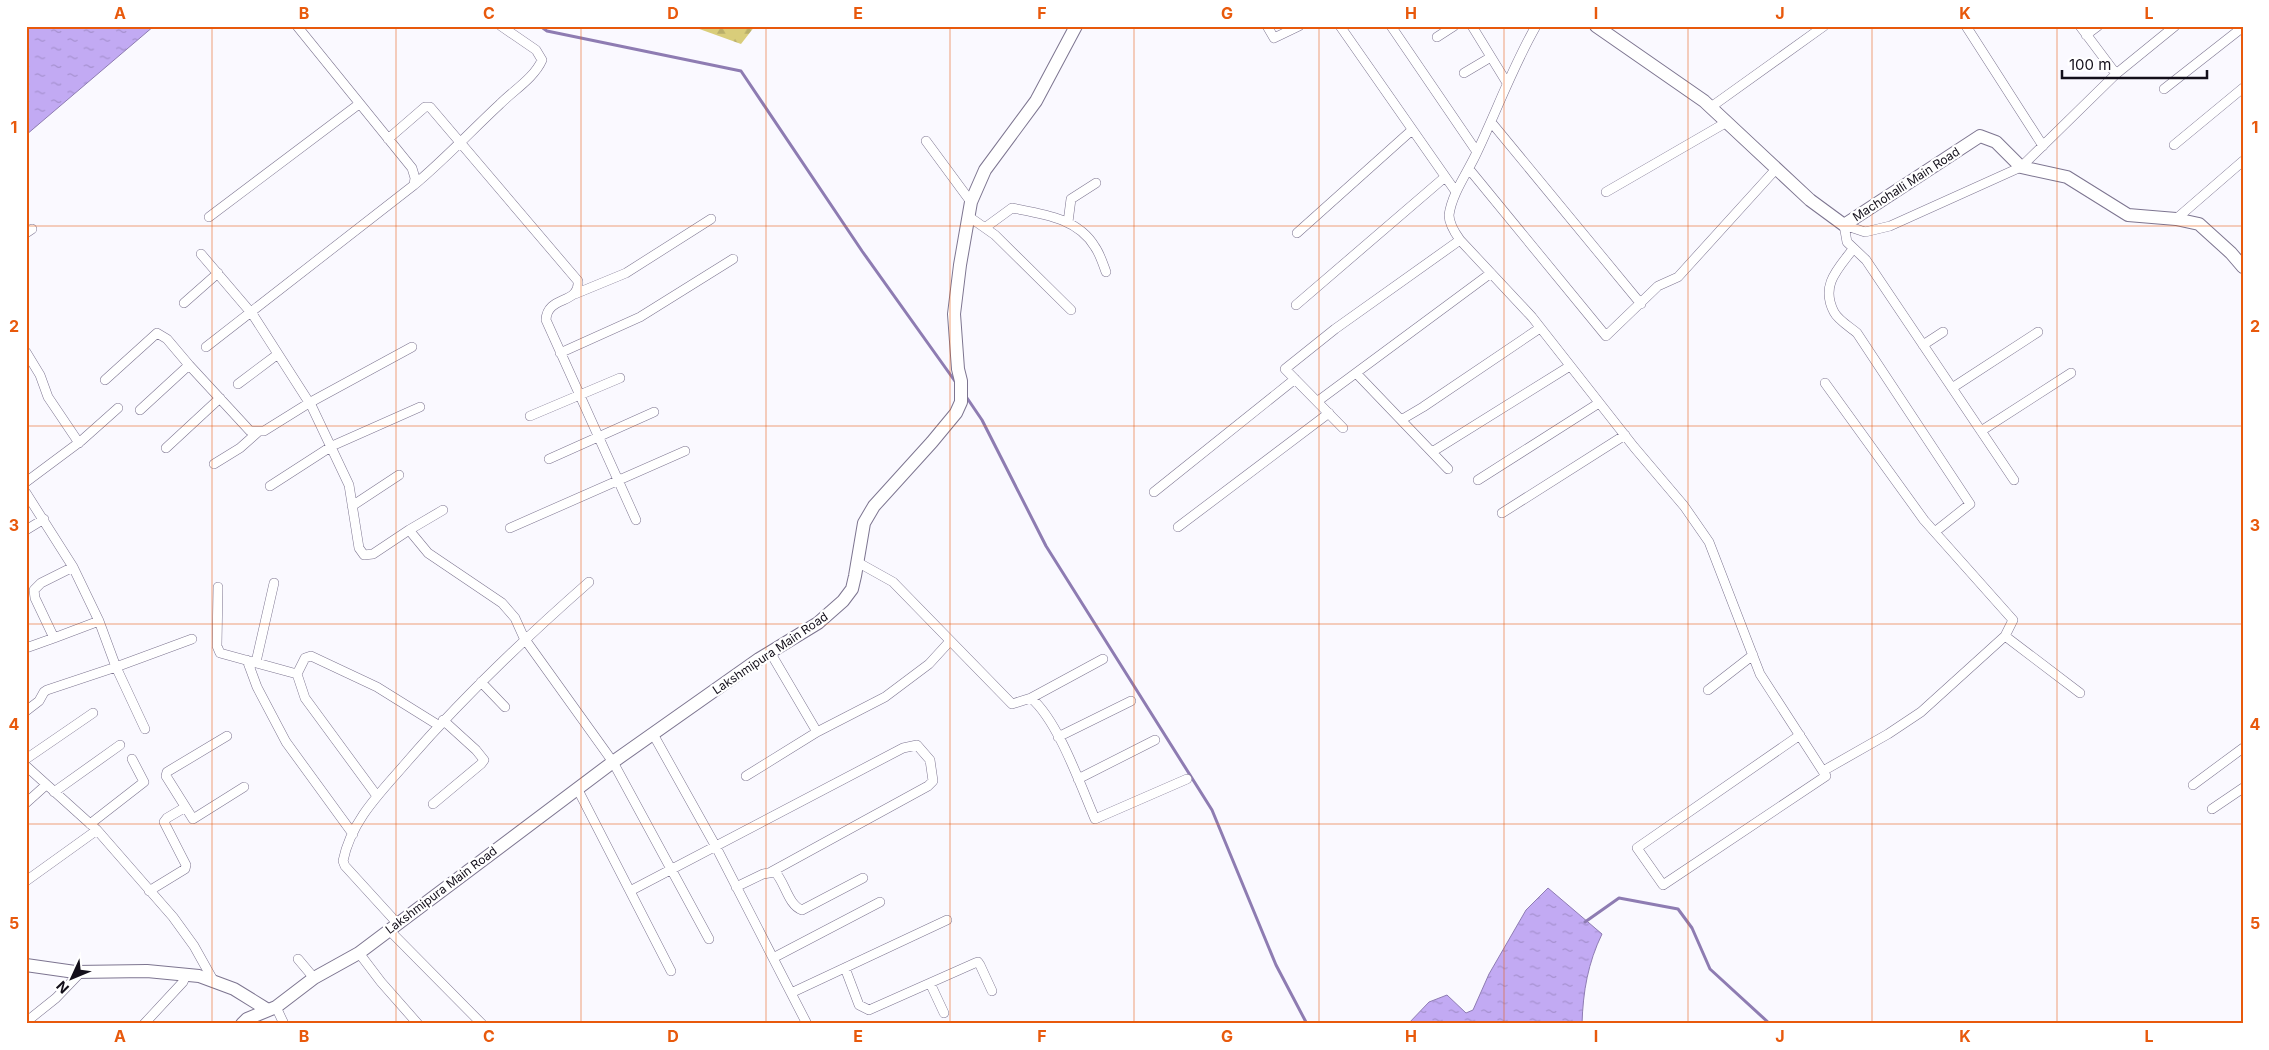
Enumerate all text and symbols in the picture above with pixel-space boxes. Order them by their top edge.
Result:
text: A [114,3,126,23]
text: B [299,3,309,23]
text: C [483,3,495,23]
text: D [667,3,679,23]
text: E [853,3,863,23]
text: F [1037,3,1047,23]
text: G [1221,3,1233,23]
text: H [1405,3,1417,23]
text: I [1594,3,1598,23]
text: J [1775,3,1785,23]
text: K [1959,3,1971,23]
text: L [2144,3,2154,23]
scale bar [2062,48,2206,80]
text: 100 m [2069,55,2111,74]
text: 1 [11,117,17,137]
text: 1 [2252,117,2258,137]
street label: Machohalli Main Road [1850,144,1962,224]
text: 2 [9,316,19,336]
text: 2 [2250,316,2260,336]
text: 3 [9,515,19,535]
text: 3 [2250,515,2260,535]
street label: Lakshmipura Main Road [709,609,831,697]
text: 4 [9,714,20,734]
text: 4 [2250,714,2261,734]
street label: Lakshmipura Main Road [382,843,500,937]
text: 5 [9,913,19,933]
text: 5 [2250,913,2260,933]
north arrow [48,952,98,1002]
text: N [52,978,72,997]
text: A [114,1026,126,1046]
text: B [299,1026,309,1046]
text: C [483,1026,495,1046]
text: D [667,1026,679,1046]
text: E [853,1026,863,1046]
text: F [1037,1026,1047,1046]
text: G [1221,1026,1233,1046]
text: H [1405,1026,1417,1046]
text: I [1594,1026,1598,1046]
text: J [1775,1026,1785,1046]
text: K [1959,1026,1971,1046]
text: L [2144,1026,2154,1046]

